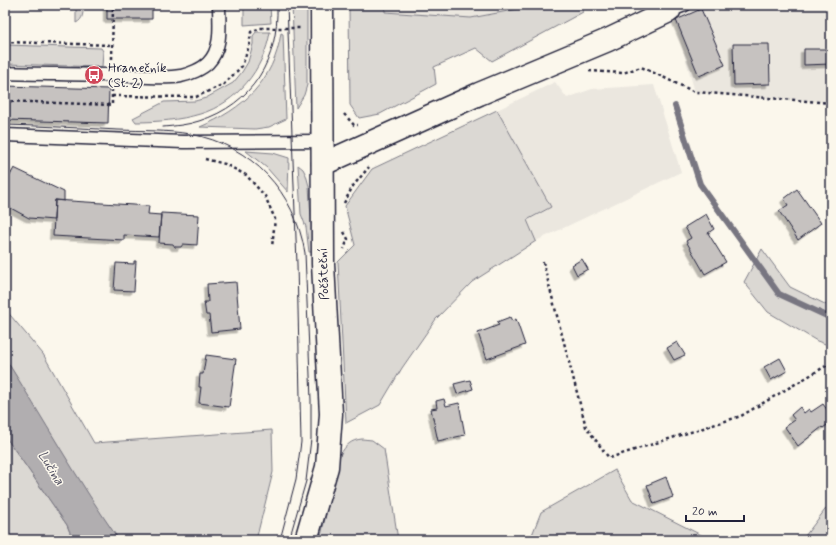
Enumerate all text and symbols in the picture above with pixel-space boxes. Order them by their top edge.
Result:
place label: Hranečník (St. 2) [108,60,167,92]
bus stop icon: Hranečník (St. 2) [83,64,105,86]
street label: Počáteční [315,248,333,300]
water label: Lučina [33,447,69,489]
scale bar [686,497,744,523]
text: 20 m [692,504,718,520]

